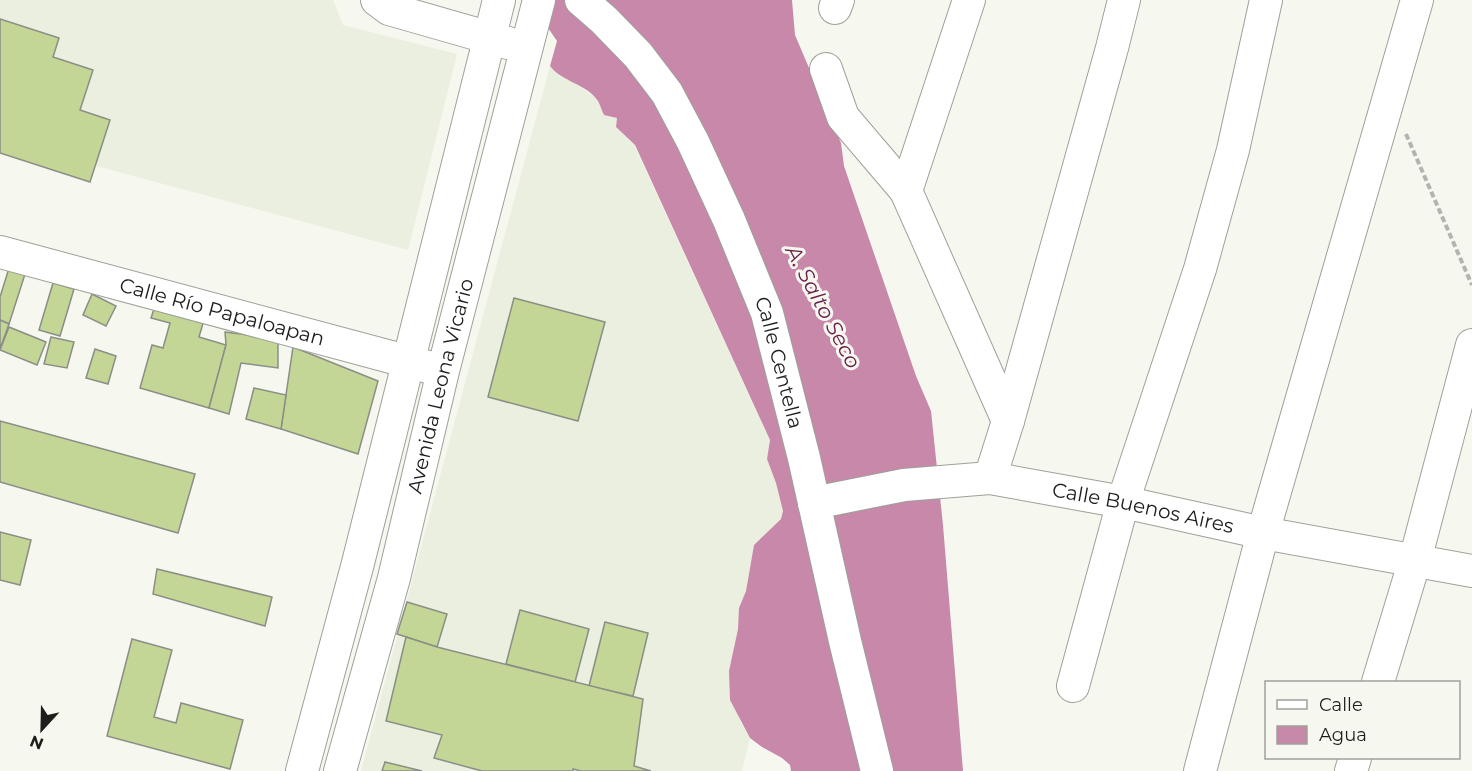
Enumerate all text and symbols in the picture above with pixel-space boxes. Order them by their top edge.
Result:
water label: A. Salto Seco [780,239,866,373]
street label: Calle Río Papaloapan [117,273,327,351]
street label: Avenida Leona Vicario [402,276,478,496]
street label: Calle Centella [750,293,808,431]
street label: Calle Buenos Aires [1050,477,1236,538]
legend [1265,681,1460,759]
text: Calle [1319,694,1363,716]
north arrow [12,699,72,759]
text: Agua [1319,724,1367,746]
text: N [27,731,46,754]

